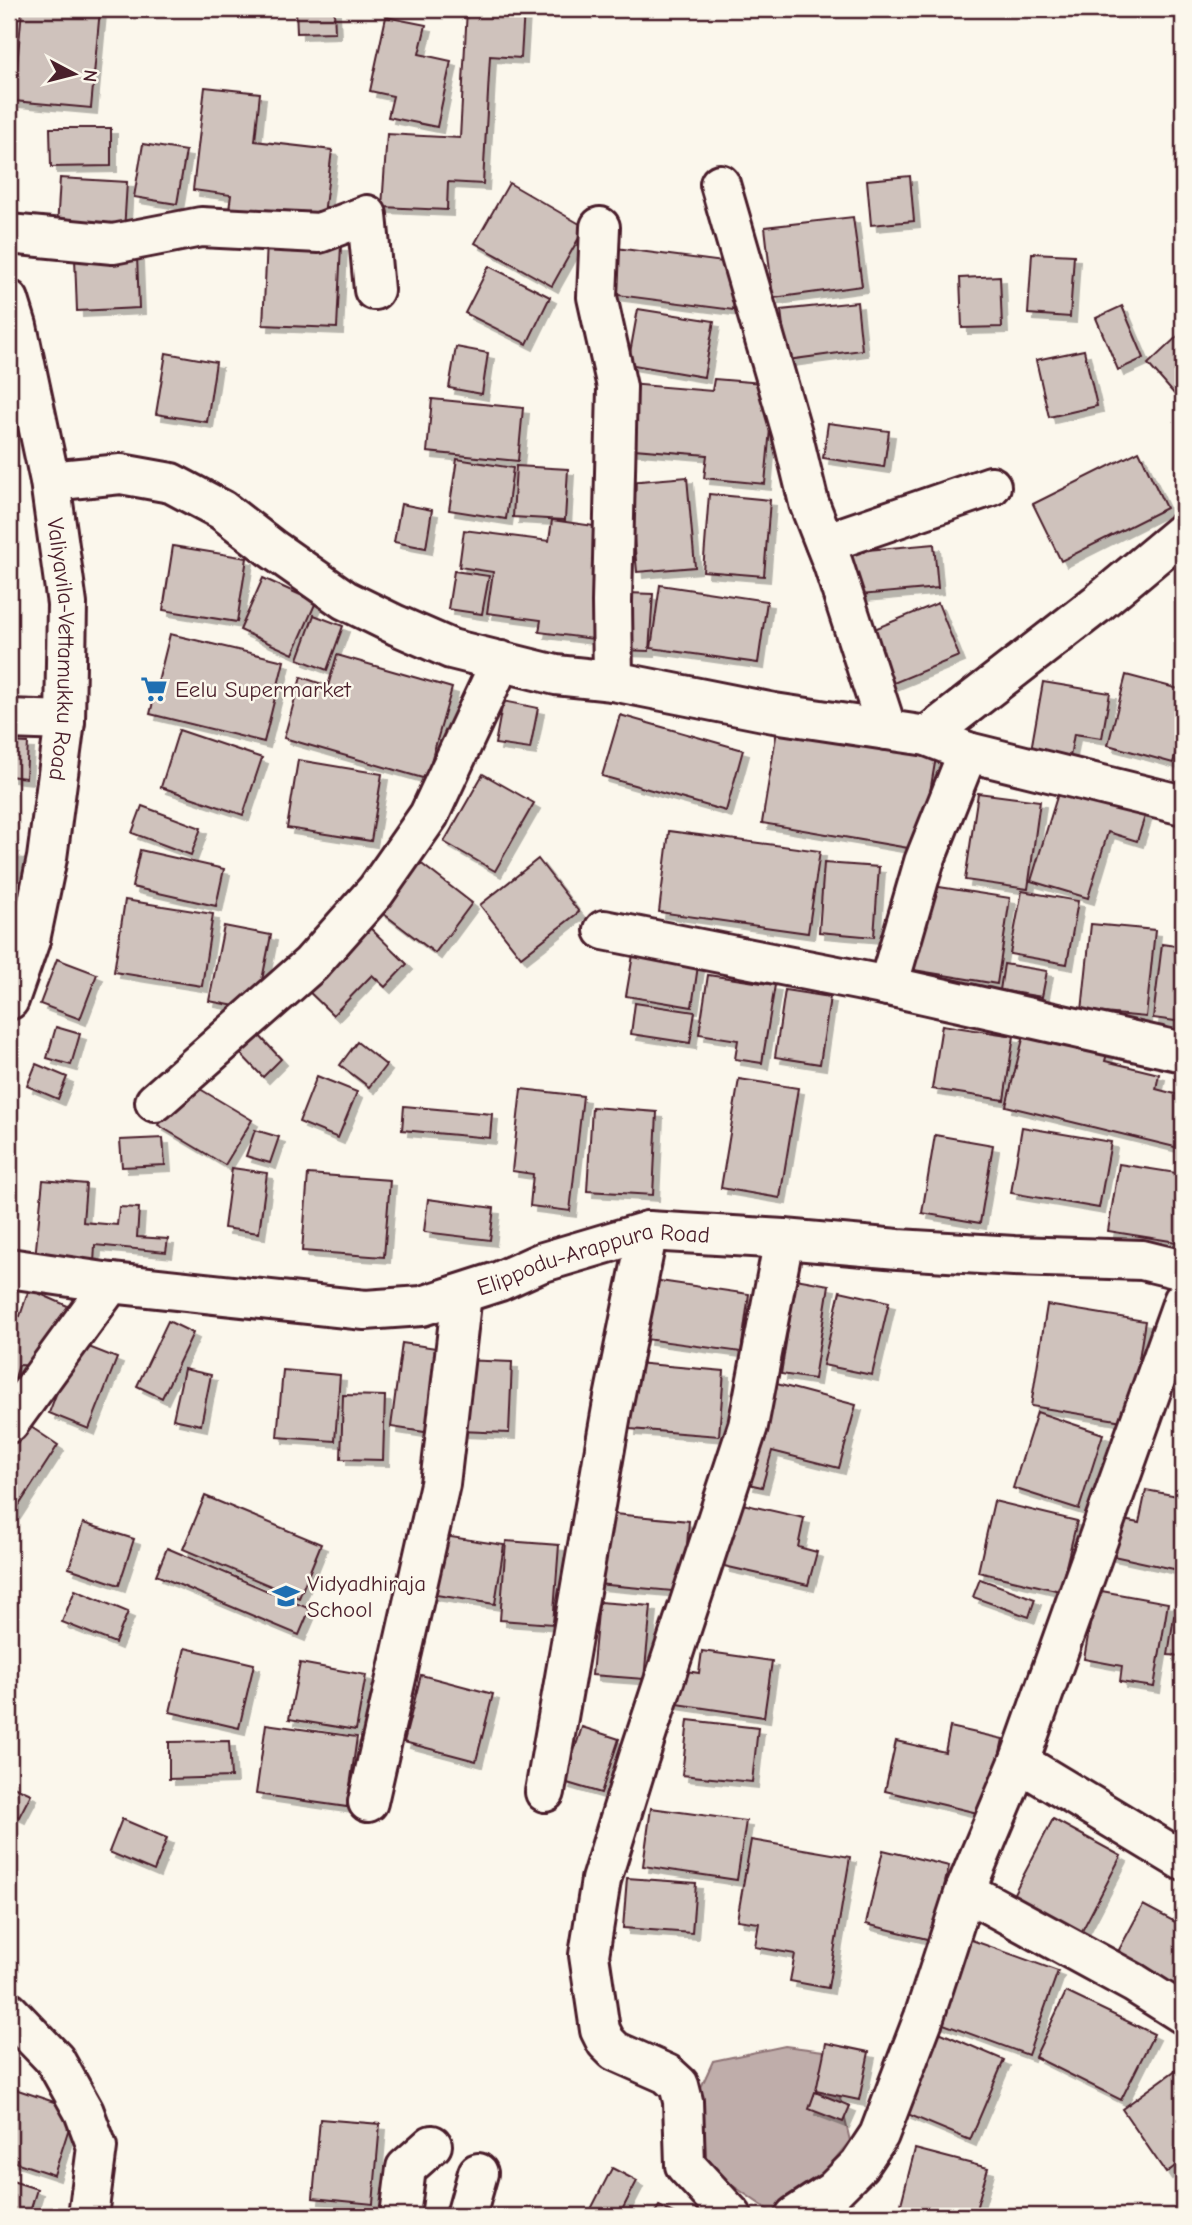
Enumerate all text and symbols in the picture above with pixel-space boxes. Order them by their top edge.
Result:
north arrow [38,38,108,108]
text: N [78,68,102,83]
street label: Valiyavila-Vettamukku Road [42,516,80,782]
supermarket icon: Eelu Supermarket [139,674,169,704]
place label: Eelu Supermarket [175,676,352,703]
street label: Elippodu-Arappura Road [473,1217,711,1301]
place label: Vidyadhiraja School [307,1570,426,1623]
school or university icon: Vidyadhiraja School [271,1581,301,1611]

